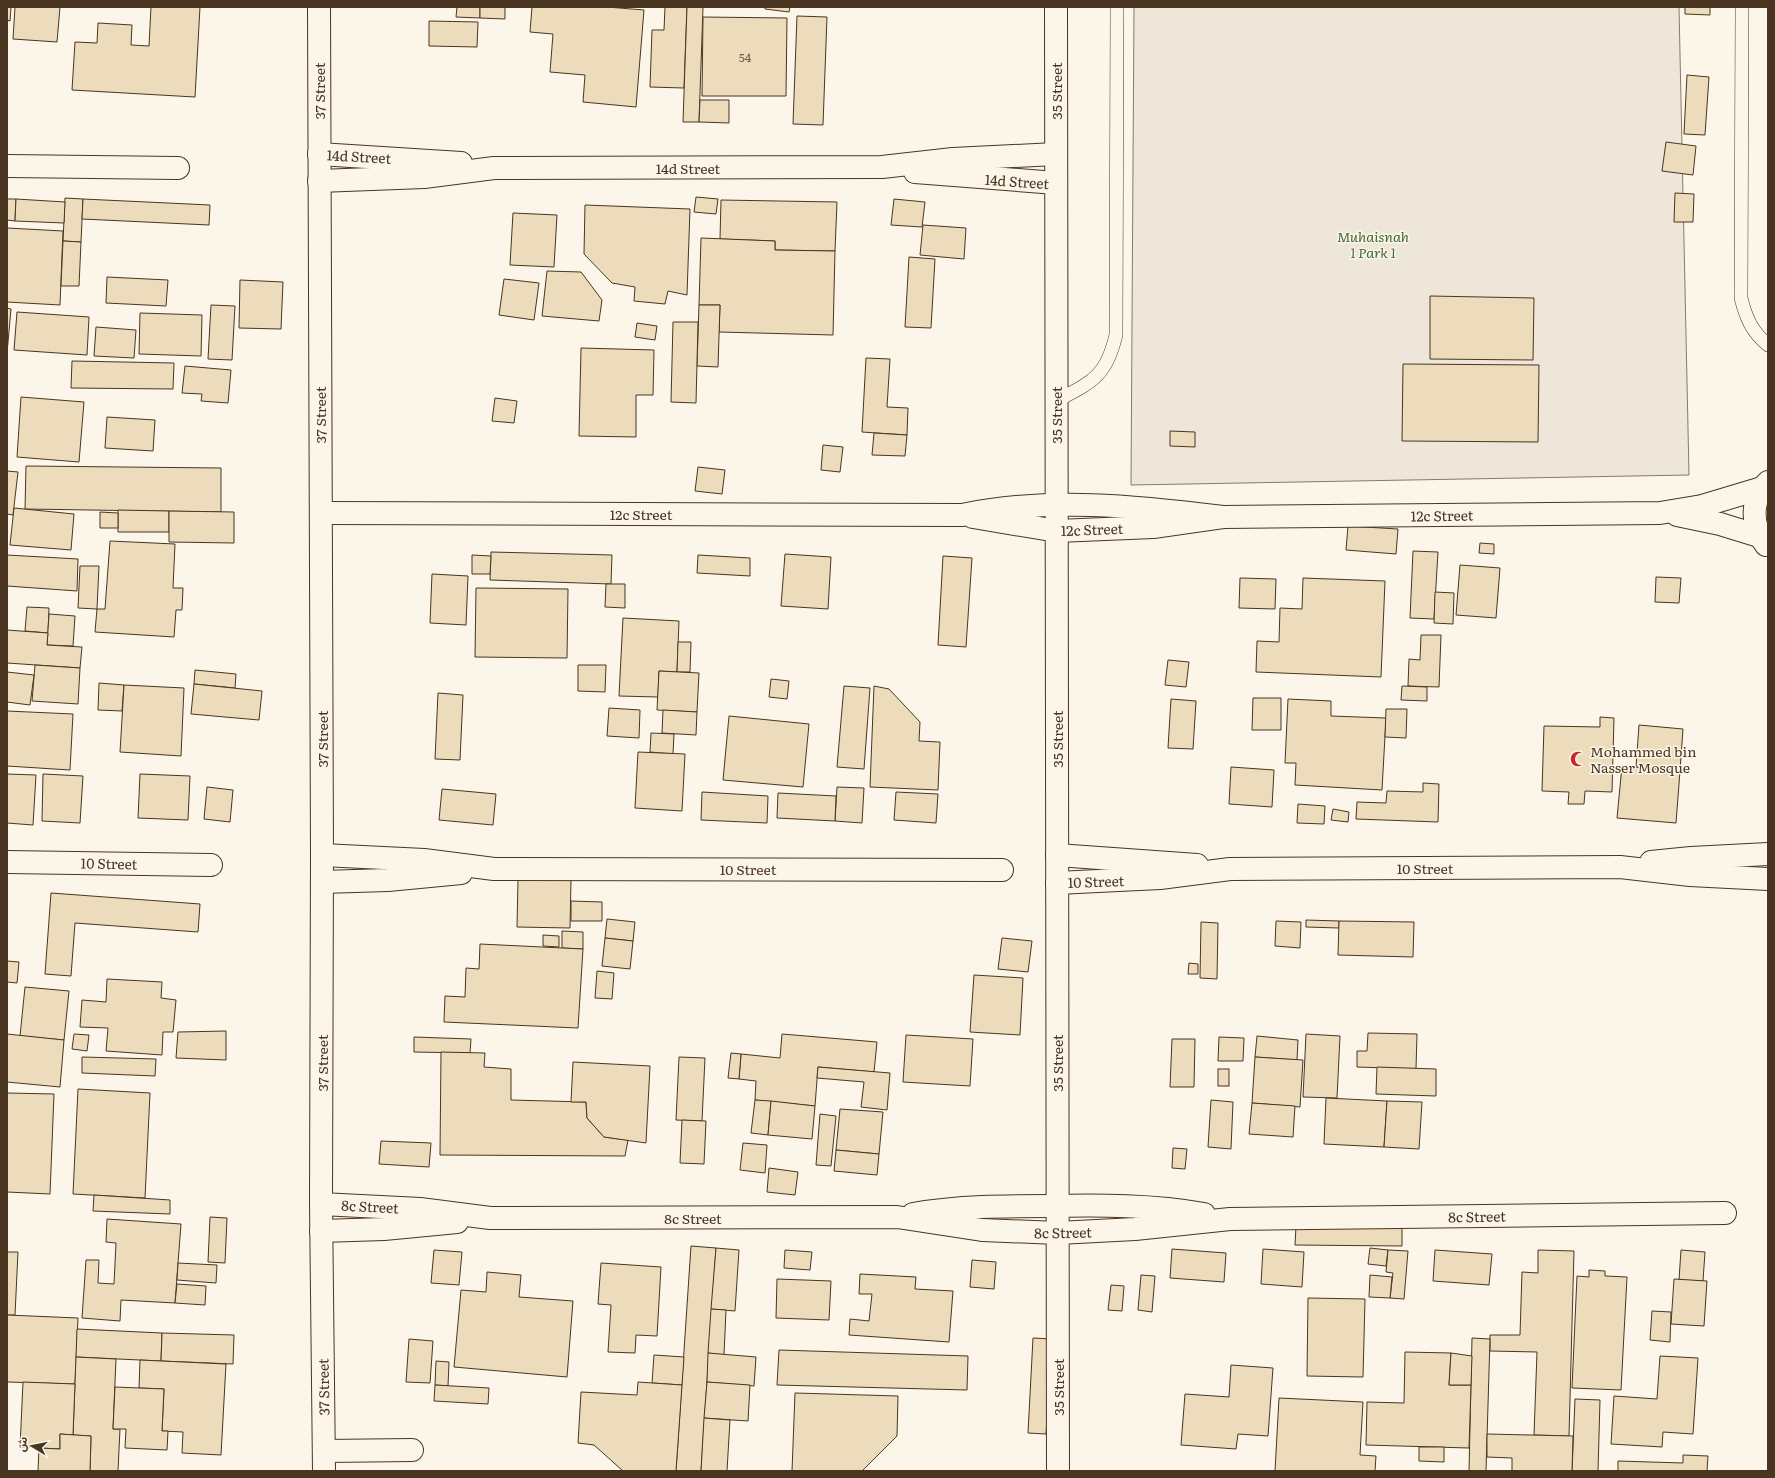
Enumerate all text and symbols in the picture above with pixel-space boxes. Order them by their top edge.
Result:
house number: 54 [739,48,752,66]
street label: 37 Street [309,62,329,120]
street label: 35 Street [1046,62,1066,120]
street label: 14d Street [326,144,392,168]
street label: 14d Street [656,158,720,178]
street label: 14d Street [984,169,1050,193]
park label: Muhaisnah 1 Park 1 [1337,226,1410,262]
street label: 37 Street [310,386,330,444]
street label: 35 Street [1046,386,1066,444]
street label: 12c Street [610,504,673,524]
street label: 12c Street [1411,504,1474,526]
street label: 12c Street [1060,518,1124,540]
street label: 37 Street [312,710,332,768]
street label: 35 Street [1047,710,1067,768]
place label: Mohammed bin Nasser Mosque [1590,741,1696,777]
mosque icon: Mohammed bin Nasser Mosque [1569,750,1587,768]
street label: 10 Street [81,853,138,873]
street label: 10 Street [1397,858,1454,878]
street label: 10 Street [720,859,777,879]
street label: 10 Street [1067,870,1125,892]
street label: 37 Street [312,1034,332,1092]
street label: 35 Street [1047,1034,1067,1092]
street label: 8c Street [341,1195,400,1218]
street label: 8c Street [1448,1205,1506,1227]
street label: 8c Street [664,1208,722,1228]
street label: 8c Street [1034,1221,1092,1243]
street label: 37 Street [312,1358,333,1416]
street label: 35 Street [1048,1358,1068,1416]
north arrow [12,1426,52,1466]
text: ش [12,1435,30,1453]

